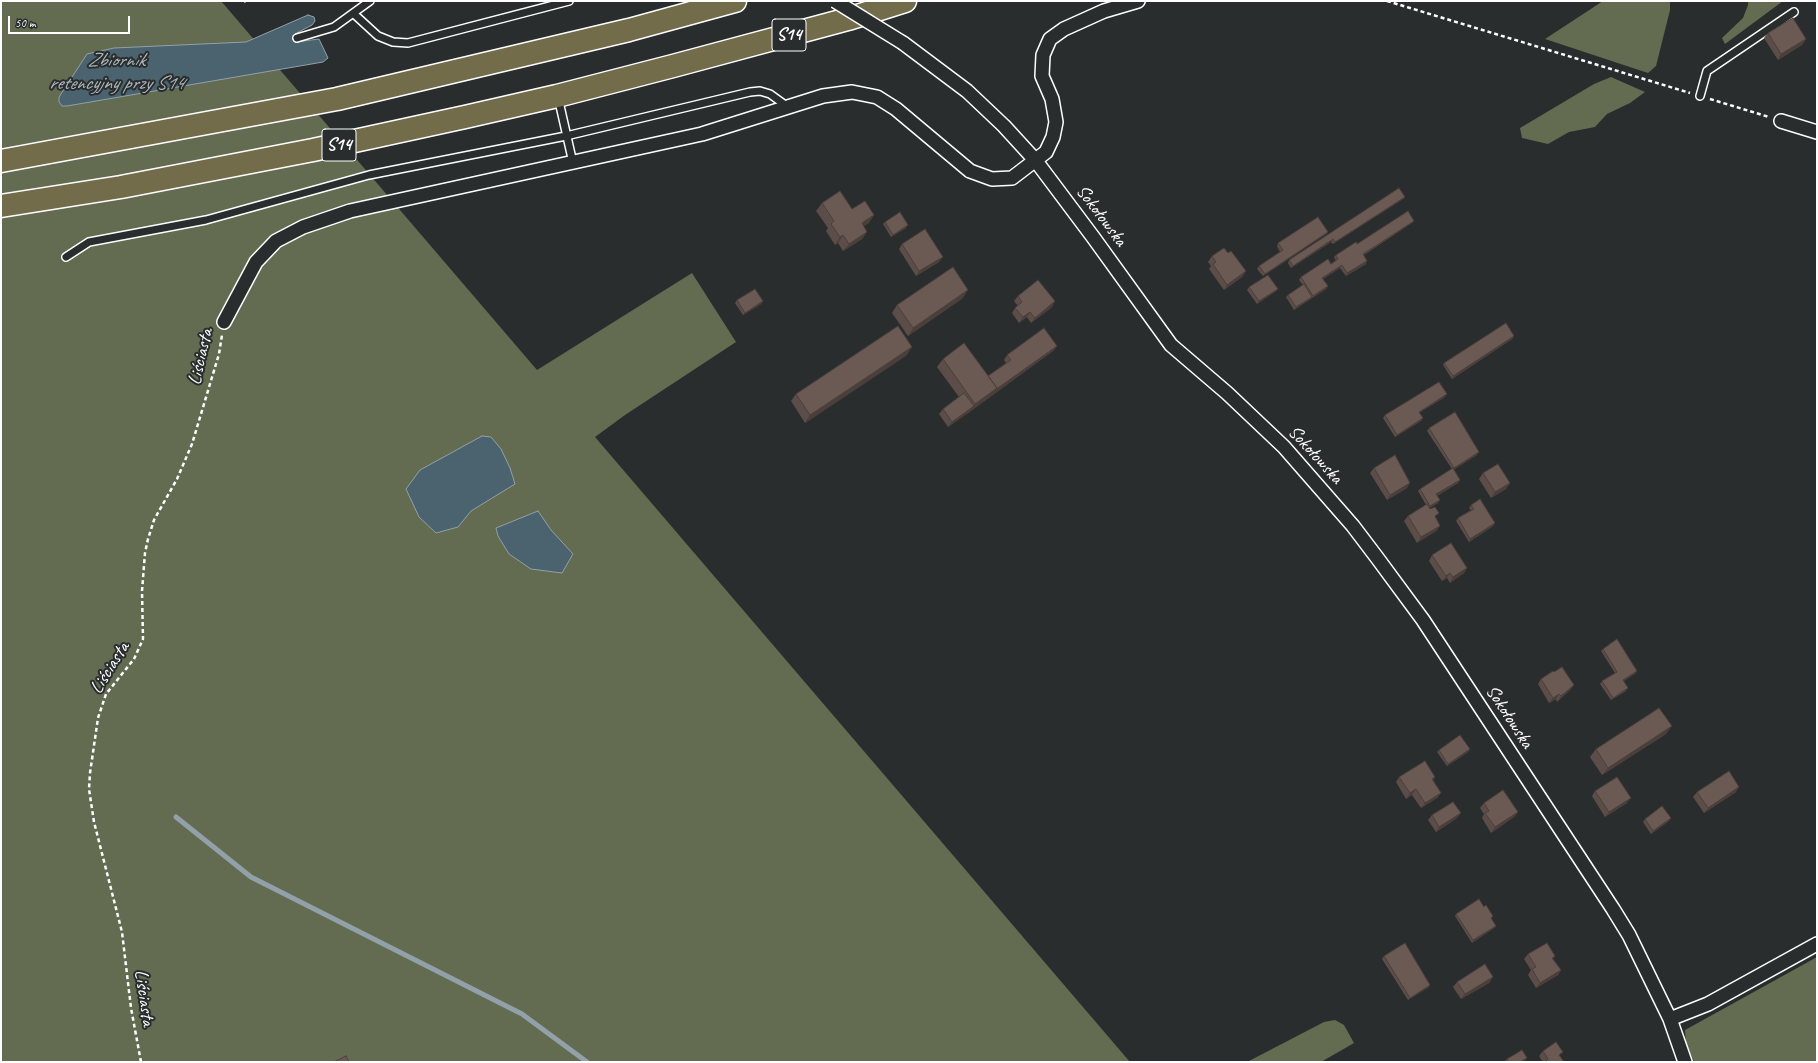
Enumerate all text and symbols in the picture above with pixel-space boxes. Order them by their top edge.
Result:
scale bar [10,8,132,34]
text: 50 m [15,15,35,31]
road number: S14 [772,19,806,51]
water label: Zbiornik retencyjny przy S14 [49,49,183,96]
road number: S14 [322,129,356,161]
street label: Sokołowska [1071,181,1131,251]
street label: Liściasta [184,327,218,387]
street label: Sokołowska [1283,421,1347,489]
street label: Liściasta [85,638,135,698]
street label: Sokołowska [1480,681,1538,753]
street label: Liściasta [129,968,159,1028]

